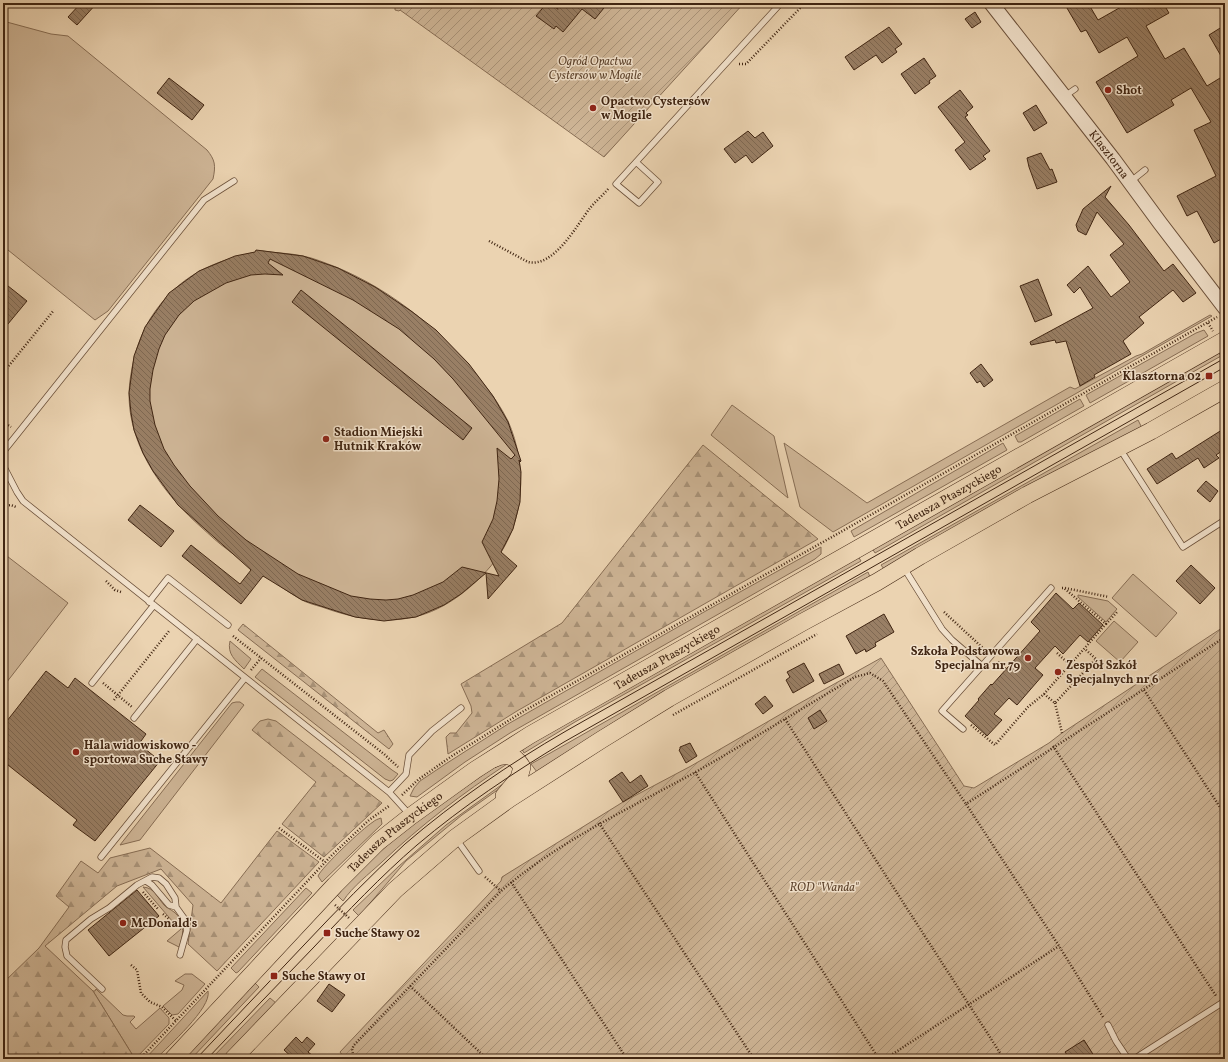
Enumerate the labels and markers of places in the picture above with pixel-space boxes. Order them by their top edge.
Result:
place label: Shot [1116,83,1142,99]
marker: Shot [1103,85,1113,95]
place label: Opactwo Cystersów w Mogile [601,94,711,124]
marker: Opactwo Cystersów w Mogile [588,103,598,113]
place label: Klasztorna 02 [1123,369,1201,385]
marker: Klasztorna 02 [1204,371,1214,381]
place label: Stadion Miejski Hutnik Kraków [334,425,423,455]
marker: Stadion Miejski Hutnik Kraków [321,434,331,444]
place label: Szkoła Podstawowa Specjalna nr 79 [911,644,1020,674]
marker: Szkoła Podstawowa Specjalna nr 79 [1023,653,1033,663]
place label: Zespół Szkół Specjalnych nr 6 [1066,658,1159,688]
marker: Zespół Szkół Specjalnych nr 6 [1053,667,1063,677]
place label: Hala widowiskowo - sportowa Suche Stawy [84,738,208,768]
marker: Hala widowiskowo - sportowa Suche Stawy [71,747,81,757]
place label: McDonald's [131,916,198,932]
marker: McDonald's [118,918,128,928]
place label: Suche Stawy 02 [335,926,420,942]
marker: Suche Stawy 02 [322,928,332,938]
place label: Suche Stawy 01 [282,969,366,985]
marker: Suche Stawy 01 [269,971,279,981]

